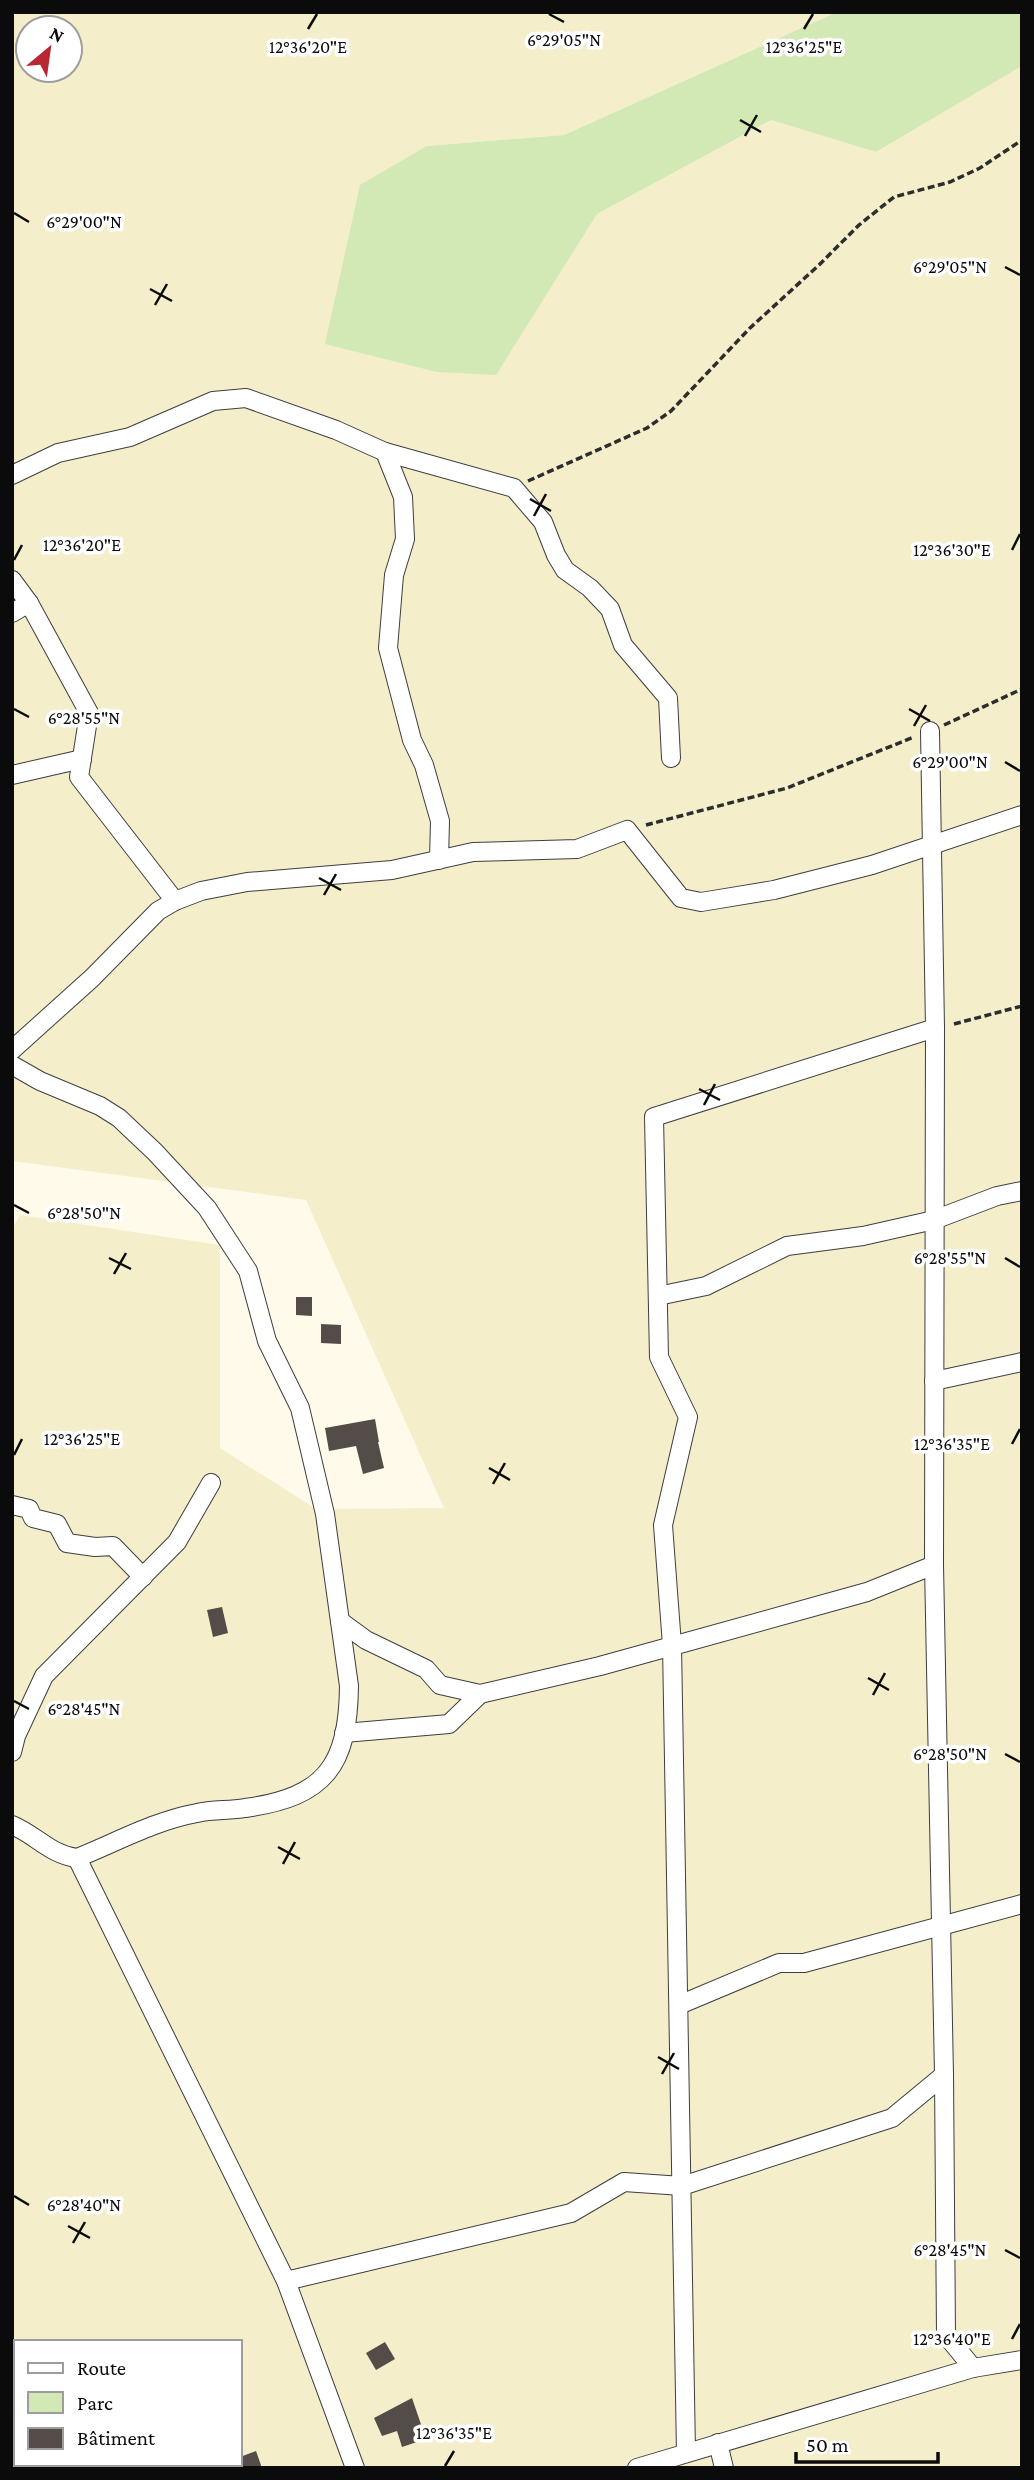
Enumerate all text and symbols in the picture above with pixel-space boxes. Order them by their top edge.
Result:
north arrow [14,14,84,84]
text: N [46,22,68,47]
text: 6°29'05"N [527,30,601,50]
text: 12°36'20"E [269,37,347,57]
text: 12°36'25"E [766,37,842,57]
text: 6°29'00"N [46,212,122,232]
text: 6°29'05"N [913,257,987,277]
text: 12°36'20"E [43,535,121,555]
text: 12°36'30"E [913,540,991,560]
text: 6°28'55"N [48,708,120,728]
text: 6°29'00"N [912,752,988,772]
text: 6°28'50"N [47,1203,121,1223]
text: 6°28'55"N [914,1248,986,1268]
text: 12°36'25"E [44,1429,120,1449]
text: 12°36'35"E [914,1434,990,1454]
text: 6°28'45"N [48,1699,121,1719]
text: 6°28'50"N [913,1744,987,1764]
text: 6°28'40"N [47,2195,121,2215]
text: 6°28'45"N [914,2240,987,2260]
text: 12°36'40"E [913,2329,991,2349]
legend [14,2340,242,2466]
text: Route [77,2356,126,2380]
text: Parc [77,2391,113,2415]
scale bar [796,2420,938,2464]
text: 12°36'35"E [416,2423,492,2443]
text: Bâtiment [77,2426,156,2450]
text: 50 m [806,2433,849,2457]

